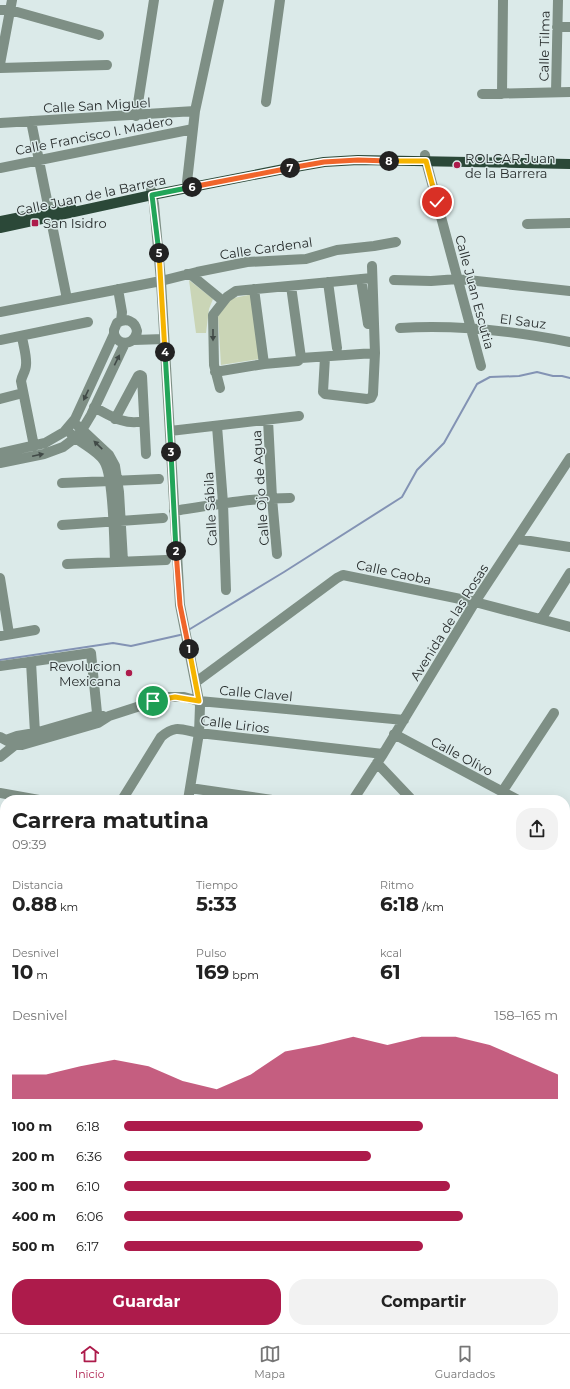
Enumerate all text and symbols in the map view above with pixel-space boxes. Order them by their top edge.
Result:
street label: Calle Tilma [535,10,553,82]
street label: Calle San Miguel [43,94,151,116]
street label: Calle Francisco I. Madero [14,112,174,158]
place label: ROLCAR Juan de la Barrera [465,150,556,181]
pin: 8 [379,151,399,171]
text: 8 [385,154,393,168]
pin: 7 [280,158,300,178]
marker: ROLCAR Juan de la Barrera [452,160,462,170]
text: 7 [287,161,293,175]
street label: Calle Juan de la Barrera [15,171,167,219]
pin: 6 [182,177,202,197]
text: 6 [188,180,196,194]
pin [420,185,454,219]
icon: check [426,191,448,213]
place label: San Isidro [43,215,107,231]
marker: San Isidro [30,218,40,228]
street label: Calle Juan Escutia [452,233,498,351]
street label: Calle Cardenal [219,234,313,262]
pin: 5 [149,243,169,263]
text: 5 [156,246,162,260]
street label: El Sauz [499,310,547,332]
one-way arrow [210,329,216,342]
pin: 4 [155,342,175,362]
text: 4 [161,345,169,359]
one-way arrow [114,354,120,366]
one-way arrow [83,389,89,400]
street label: Calle Ojo de Agua [248,430,272,546]
one-way arrow [93,440,103,449]
pin: 3 [161,442,181,462]
text: 3 [168,445,174,459]
one-way arrow [32,451,44,457]
street label: Calle Sábila [200,472,220,546]
pin: 2 [166,541,186,561]
text: 2 [173,544,179,558]
street label: Calle Caoba [355,556,433,588]
street label: Avenida de las Rosas [407,561,491,683]
pin: 1 [179,639,199,659]
text: 1 [187,642,191,656]
place label: Revolucion Mexicana [49,658,121,689]
marker: Revolucion Mexicana [124,668,134,678]
street label: Calle Clavel [219,682,293,704]
pin [136,684,170,718]
icon: arrive [142,690,164,712]
street label: Calle Lirios [200,712,270,736]
street label: Calle Olivo [428,733,496,779]
text: Carrera matutina [12,807,209,834]
button: share [516,808,558,850]
text: 09:39 [12,836,47,852]
text: Distancia [12,878,63,892]
text: Tiempo [196,878,238,892]
text: Ritmo [380,878,414,892]
text: 0.88 [12,892,57,916]
text: 5:33 [196,892,237,916]
text: 6:18 [380,892,419,916]
text: km [57,900,78,914]
text: /km [419,900,444,914]
text: Desnivel [12,946,59,960]
text: Pulso [196,946,227,960]
text: kcal [380,946,402,960]
text: 10 [12,960,33,984]
text: 169 [196,960,229,984]
text: 61 [380,960,401,984]
text: m [33,968,48,982]
text: bpm [229,968,259,982]
text: Desnivel [12,1007,67,1023]
text: 158–165 m [494,1007,558,1023]
text: 100 m [12,1118,52,1134]
text: 6:18 [76,1118,100,1134]
text: 200 m [12,1148,55,1164]
text: 6:36 [76,1148,102,1164]
text: 300 m [12,1178,55,1194]
text: 6:10 [76,1178,100,1194]
text: 400 m [12,1208,56,1224]
text: 6:06 [76,1208,103,1224]
text: 500 m [12,1238,55,1254]
text: 6:17 [76,1238,99,1254]
button: Guardar [12,1279,281,1325]
button: Compartir [289,1279,558,1325]
tab: Inicio [75,1343,105,1381]
tab: Mapa [254,1343,285,1381]
tab: Guardados [435,1343,495,1381]

